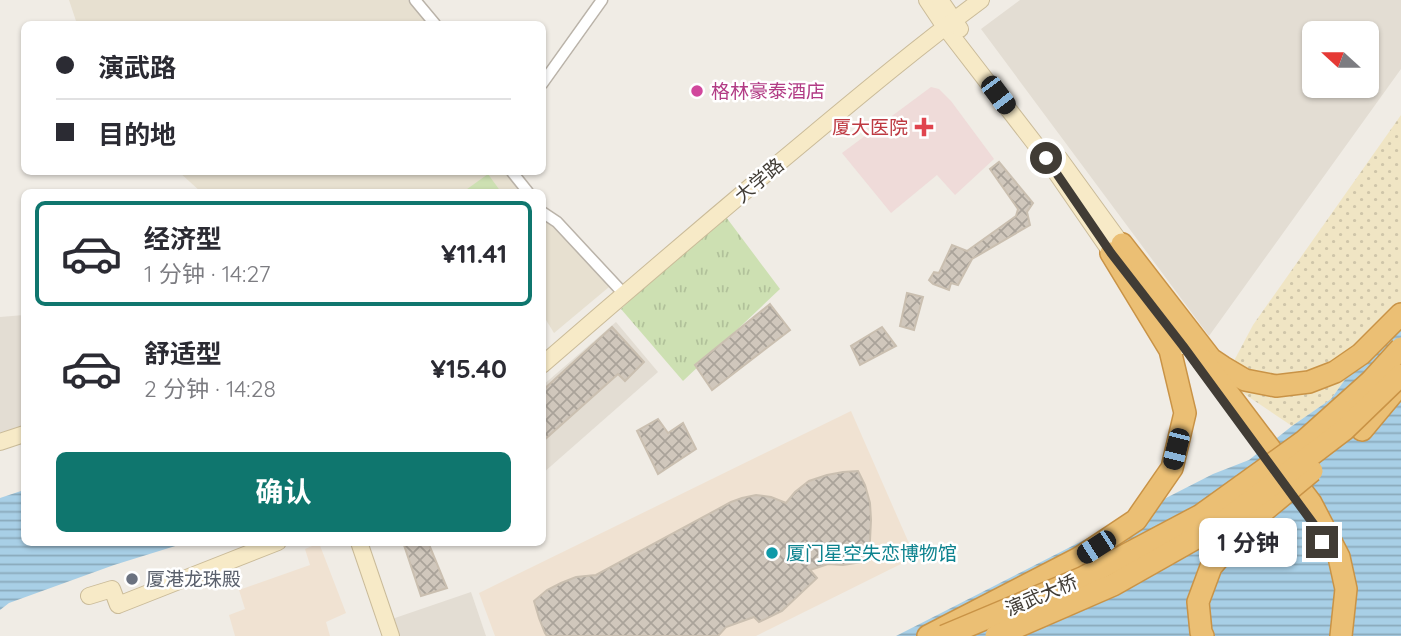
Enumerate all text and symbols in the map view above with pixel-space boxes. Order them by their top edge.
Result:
north arrow [1302,21,1379,98]
map controls [1302,21,1379,98]
text: 演武路 [98,51,176,84]
car [977,72,1020,118]
place label: 格林豪泰酒店 [711,79,825,103]
marker: 格林豪泰酒店 [689,83,705,99]
place label: 厦大医院 [832,115,908,139]
marker: 厦大医院 [914,117,934,137]
text: 目的地 [98,118,176,151]
route start [1030,142,1062,174]
street label: 大学路 [729,152,789,208]
icon: car [60,222,123,285]
text: 经济型 [144,222,222,255]
text: ¥11.41 [441,237,507,270]
text: 1 分钟 · 14:27 [144,259,271,288]
icon: car [60,337,123,400]
text: 舒适型 [144,337,222,370]
text: ¥15.40 [431,352,507,385]
text: 2 分钟 · 14:28 [144,374,276,403]
car [1161,426,1192,472]
button: 确认 [56,452,511,532]
callout: 1 分钟 [1200,518,1298,566]
route end [1306,526,1338,558]
car [1073,527,1120,567]
text: 1 分钟 [1217,528,1279,557]
place label: 厦门星空失恋博物馆 [786,541,957,565]
marker: 厦门星空失恋博物馆 [764,545,780,561]
place label: 厦港龙珠殿 [146,567,241,591]
street label: 演武大桥 [1001,569,1081,621]
marker: 厦港龙珠殿 [124,571,140,587]

